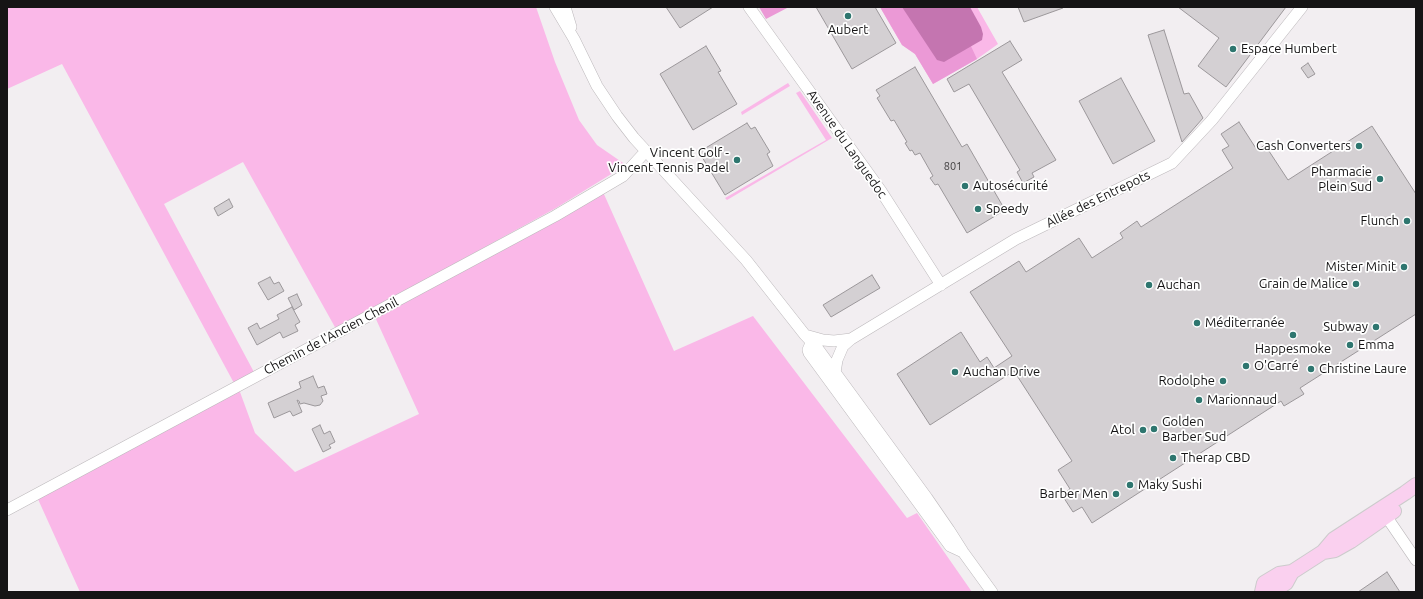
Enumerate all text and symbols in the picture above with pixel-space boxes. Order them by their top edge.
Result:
marker: Aubert [843,11,853,21]
place label: Aubert [828,22,868,38]
place label: Espace Humbert [1241,41,1337,57]
marker: Espace Humbert [1228,44,1238,54]
street label: Avenue du Languedoc [804,87,890,201]
place label: Cash Converters [1256,138,1351,154]
marker: Cash Converters [1354,141,1364,151]
place label: Vincent Golf - Vincent Tennis Padel [608,145,729,176]
marker: Vincent Golf - Vincent Tennis Padel [732,155,742,165]
house number: 801 [944,159,962,173]
place label: Pharmacie Plein Sud [1311,164,1372,195]
street label: Allée des Entrepots [1043,167,1153,231]
marker: Pharmacie Plein Sud [1375,174,1385,184]
place label: Autosécurité [973,178,1048,194]
marker: Autosécurité [960,181,970,191]
place label: Speedy [986,201,1029,217]
marker: Speedy [973,204,983,214]
place label: Flunch [1360,213,1399,229]
marker: Flunch [1402,216,1412,226]
place label: Mister Minit [1326,259,1396,275]
marker: Mister Minit [1399,262,1409,272]
place label: Grain de Malice [1259,276,1348,292]
place label: Auchan [1157,277,1200,293]
marker: Grain de Malice [1351,279,1361,289]
marker: Auchan [1144,280,1154,290]
street label: Chemin de l'Ancien Chenil [261,294,401,378]
place label: Méditerranée [1205,315,1285,331]
marker: Méditerranée [1192,318,1202,328]
place label: Subway [1323,319,1368,335]
marker: Subway [1371,322,1381,332]
marker: Happesmoke [1288,330,1298,340]
place label: Emma [1358,337,1394,353]
marker: Emma [1345,340,1355,350]
place label: Happesmoke [1255,341,1331,357]
place label: O'Carré [1254,358,1299,374]
marker: O'Carré [1241,361,1251,371]
place label: Christine Laure [1319,361,1407,377]
place label: Auchan Drive [963,364,1040,380]
marker: Christine Laure [1306,364,1316,374]
marker: Auchan Drive [950,367,960,377]
place label: Rodolphe [1159,373,1215,389]
marker: Rodolphe [1218,376,1228,386]
place label: Marionnaud [1207,392,1277,408]
marker: Marionnaud [1194,395,1204,405]
place label: Golden Barber Sud [1162,414,1226,445]
place label: Atol [1110,422,1135,438]
marker: Golden Barber Sud [1149,424,1159,434]
marker: Atol [1138,425,1148,435]
place label: Therap CBD [1181,450,1250,466]
marker: Therap CBD [1168,453,1178,463]
place label: Maky Sushi [1138,477,1202,493]
marker: Maky Sushi [1125,480,1135,490]
place label: Barber Men [1040,486,1108,502]
marker: Barber Men [1111,489,1121,499]

